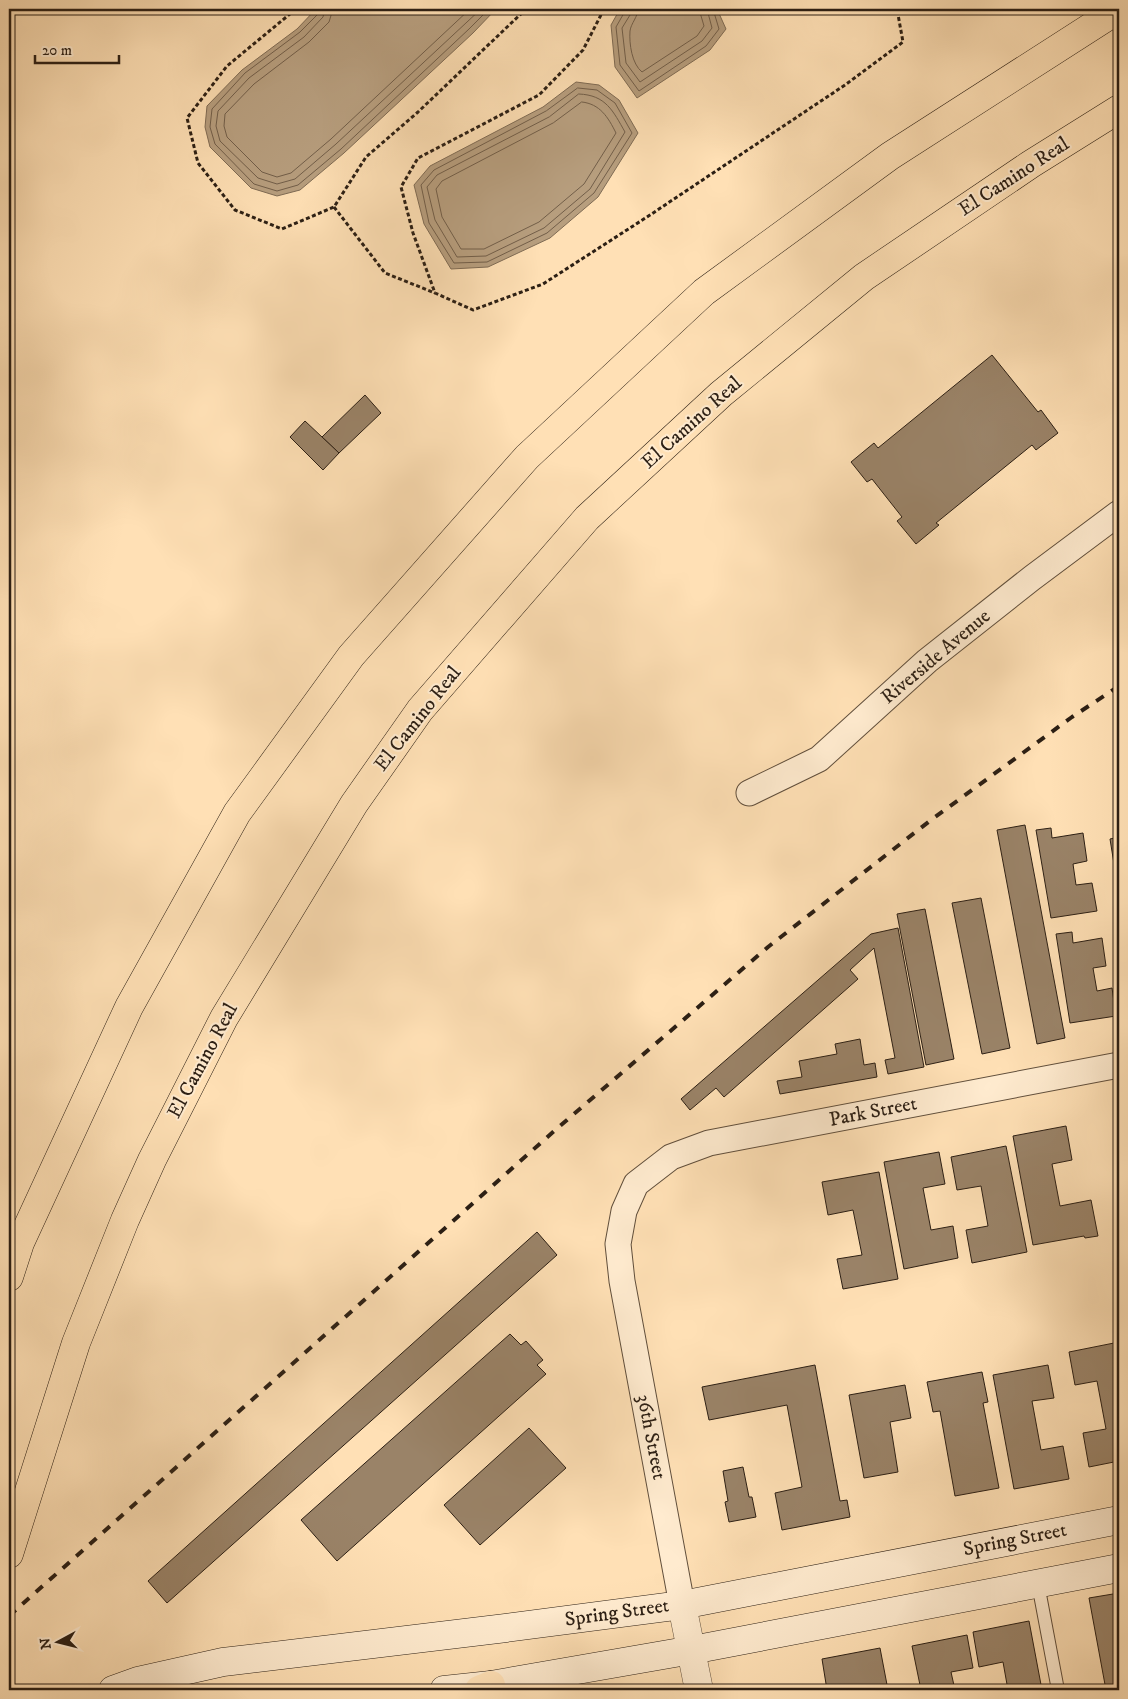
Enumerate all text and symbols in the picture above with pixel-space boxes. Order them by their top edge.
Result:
scale bar [35,32,119,64]
text: 20 m [42,41,72,60]
street label: El Camino Real [954,132,1074,222]
street label: El Camino Real [637,371,747,475]
street label: Riverside Avenue [876,604,996,710]
street label: El Camino Real [369,661,467,777]
street label: El Camino Real [162,999,244,1123]
street label: Park Street [827,1091,919,1133]
street label: 36th Street [630,1392,672,1482]
street label: Spring Street [961,1518,1069,1562]
street label: Spring Street [563,1593,671,1633]
north arrow [32,1616,82,1666]
text: N [36,1636,56,1650]

